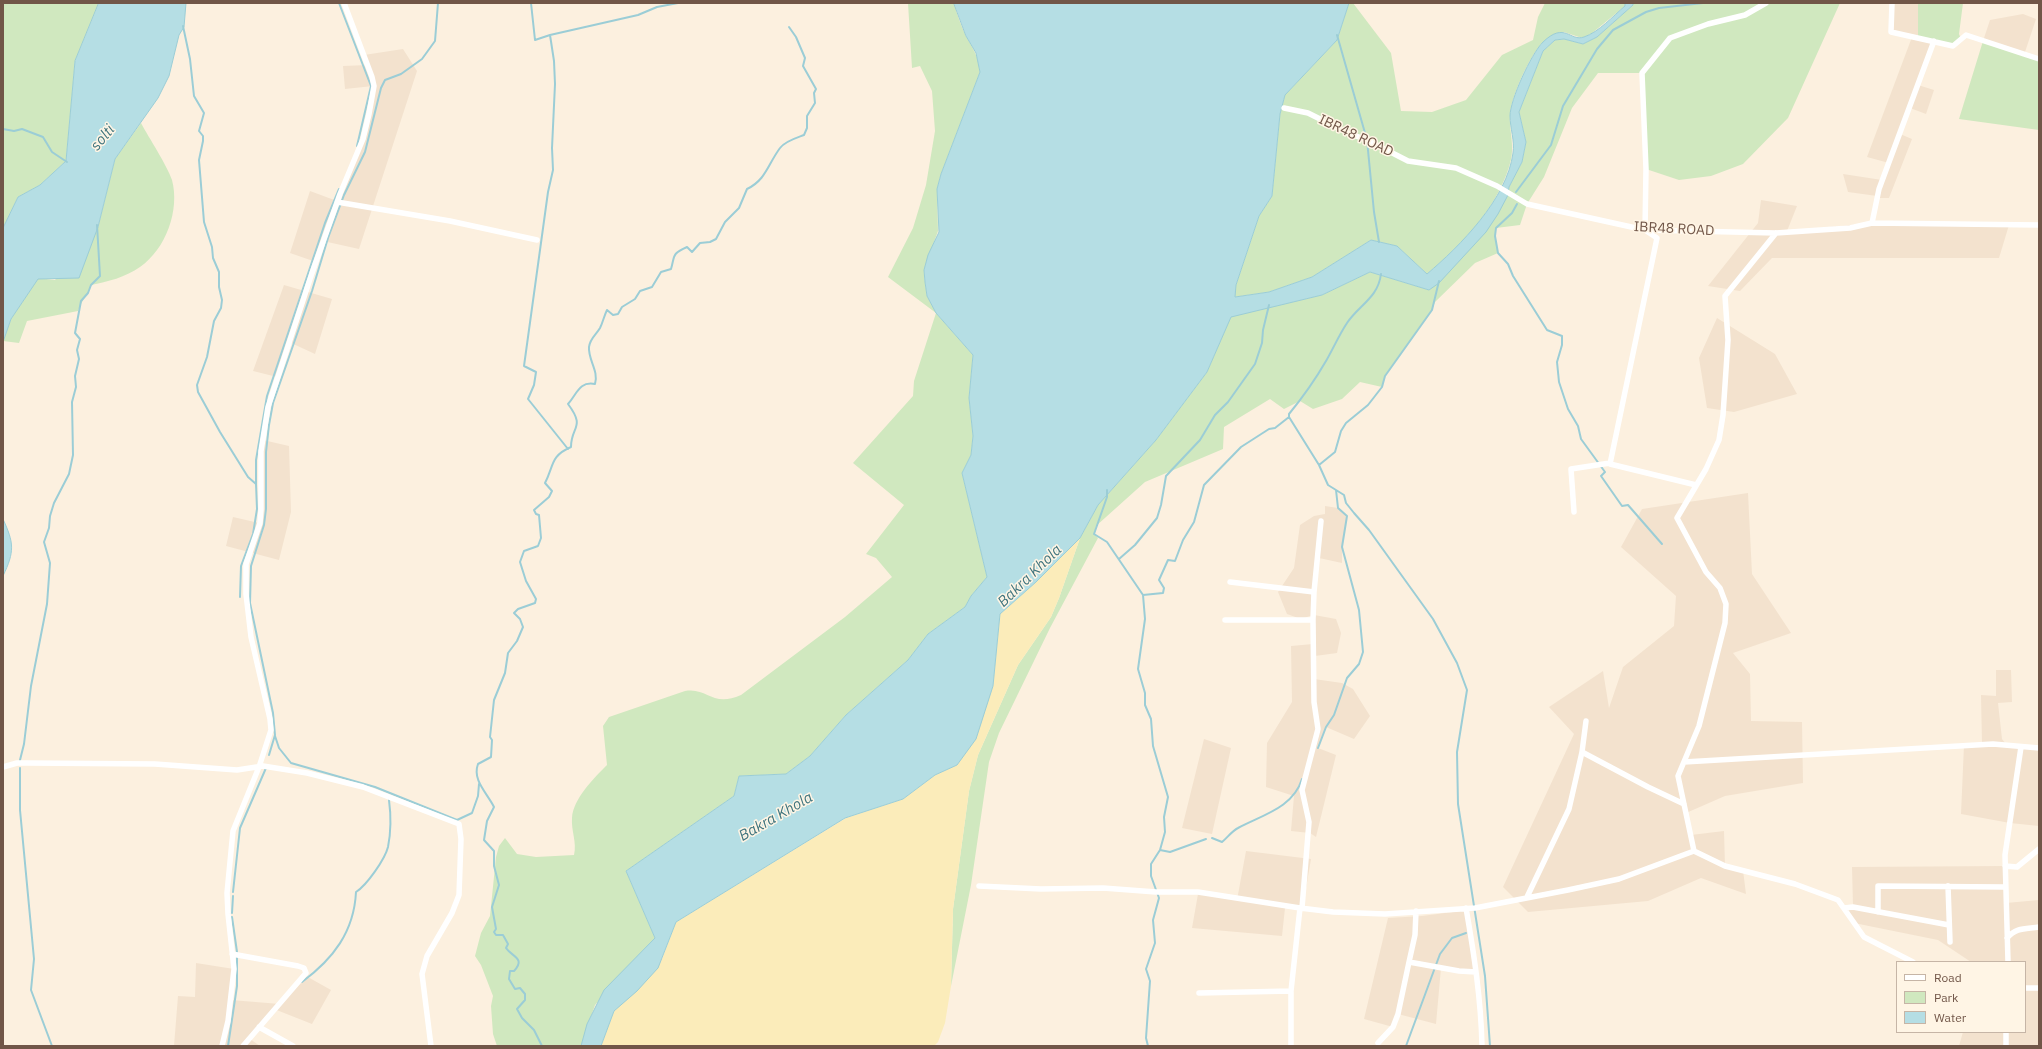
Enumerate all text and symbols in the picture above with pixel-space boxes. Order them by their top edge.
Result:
street label: IBR48 ROAD [1316,111,1396,161]
water label: solti [87,121,119,155]
street label: IBR48 ROAD [1633,218,1715,240]
water label: Bakra Khola [994,541,1066,611]
water label: Bakra Khola [736,789,816,845]
legend [1896,961,2026,1033]
text: Road [1934,970,1962,985]
text: Park [1934,990,1958,1005]
text: Water [1934,1010,1966,1025]

